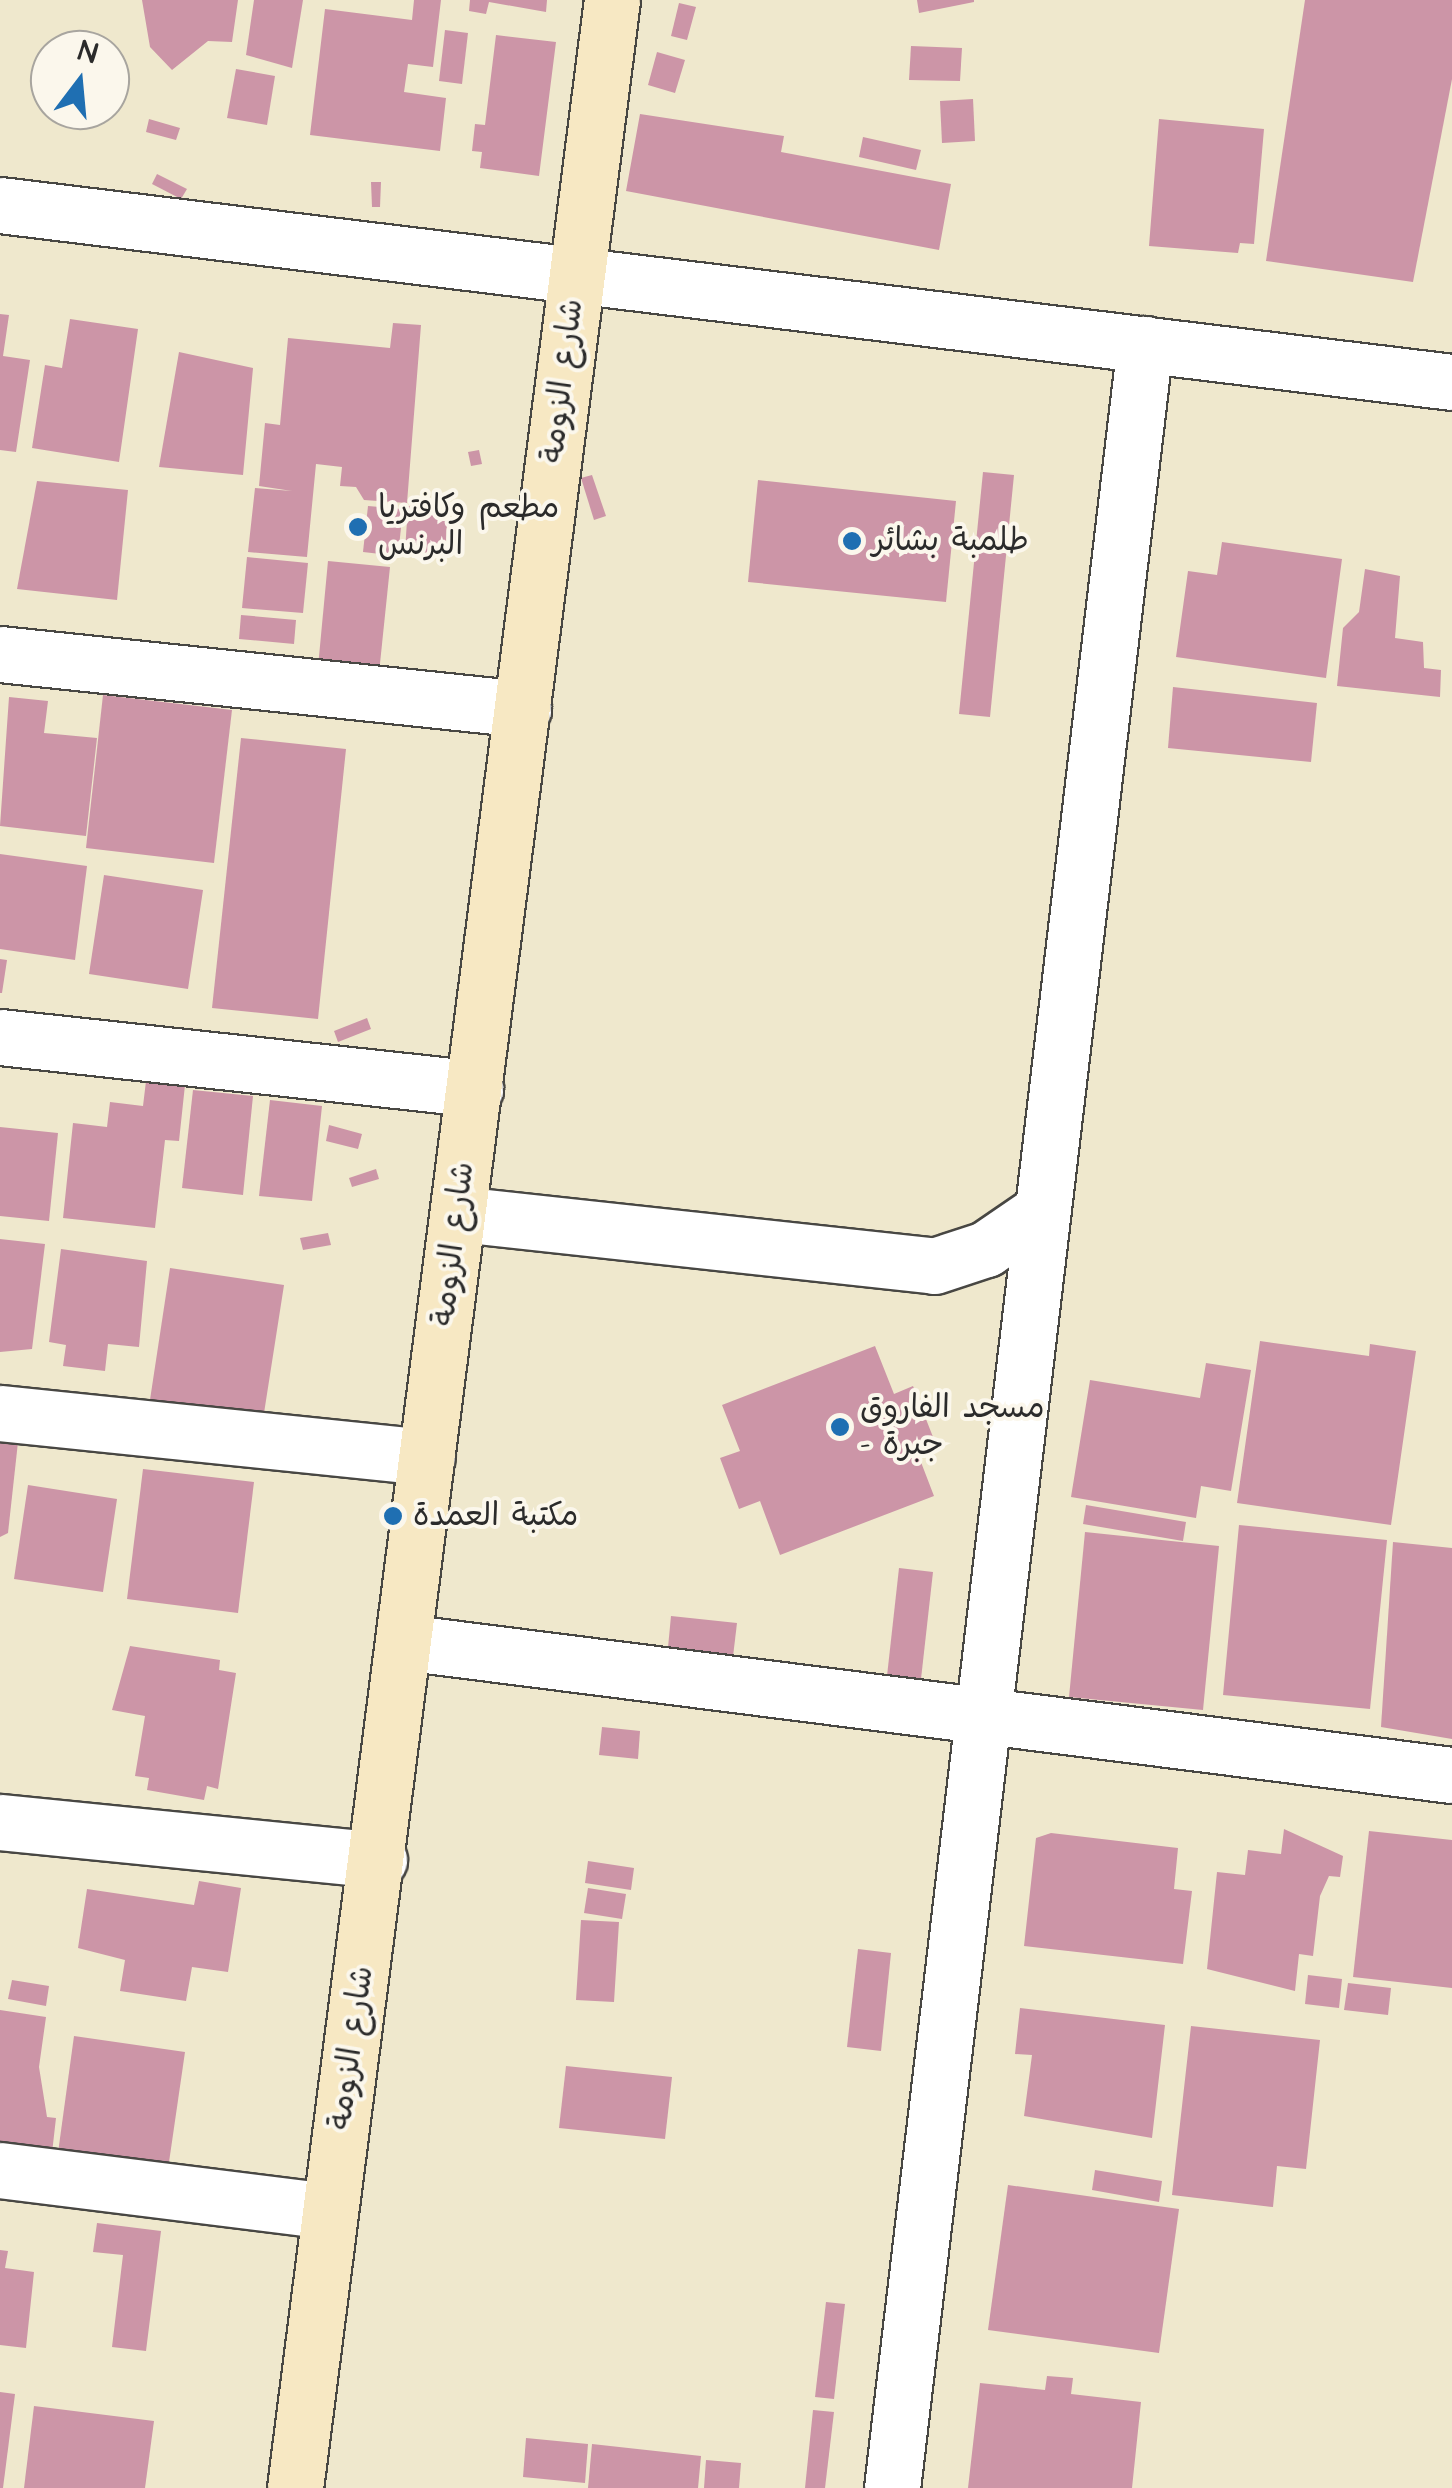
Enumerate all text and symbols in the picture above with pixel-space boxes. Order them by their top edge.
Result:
north arrow [30,30,130,130]
text: N [74,31,102,74]
street label: شارع الزومة [534,297,592,465]
place label: مطعم وكافتريا البرنس [378,490,559,565]
marker: مطعم وكافتريا البرنس [347,516,369,538]
place label: طلمبة بشائر [872,522,1029,560]
marker: طلمبة بشائر [841,530,863,552]
street label: شارع الزومة [425,1160,483,1328]
place label: مسجد الفاروق - جبرة [860,1390,1045,1465]
marker: مسجد الفاروق - جبرة [829,1416,851,1438]
place label: مكتبة العمدة [413,1497,578,1535]
marker: مكتبة العمدة [382,1505,404,1527]
street label: شارع الزومة [322,1964,382,2132]

